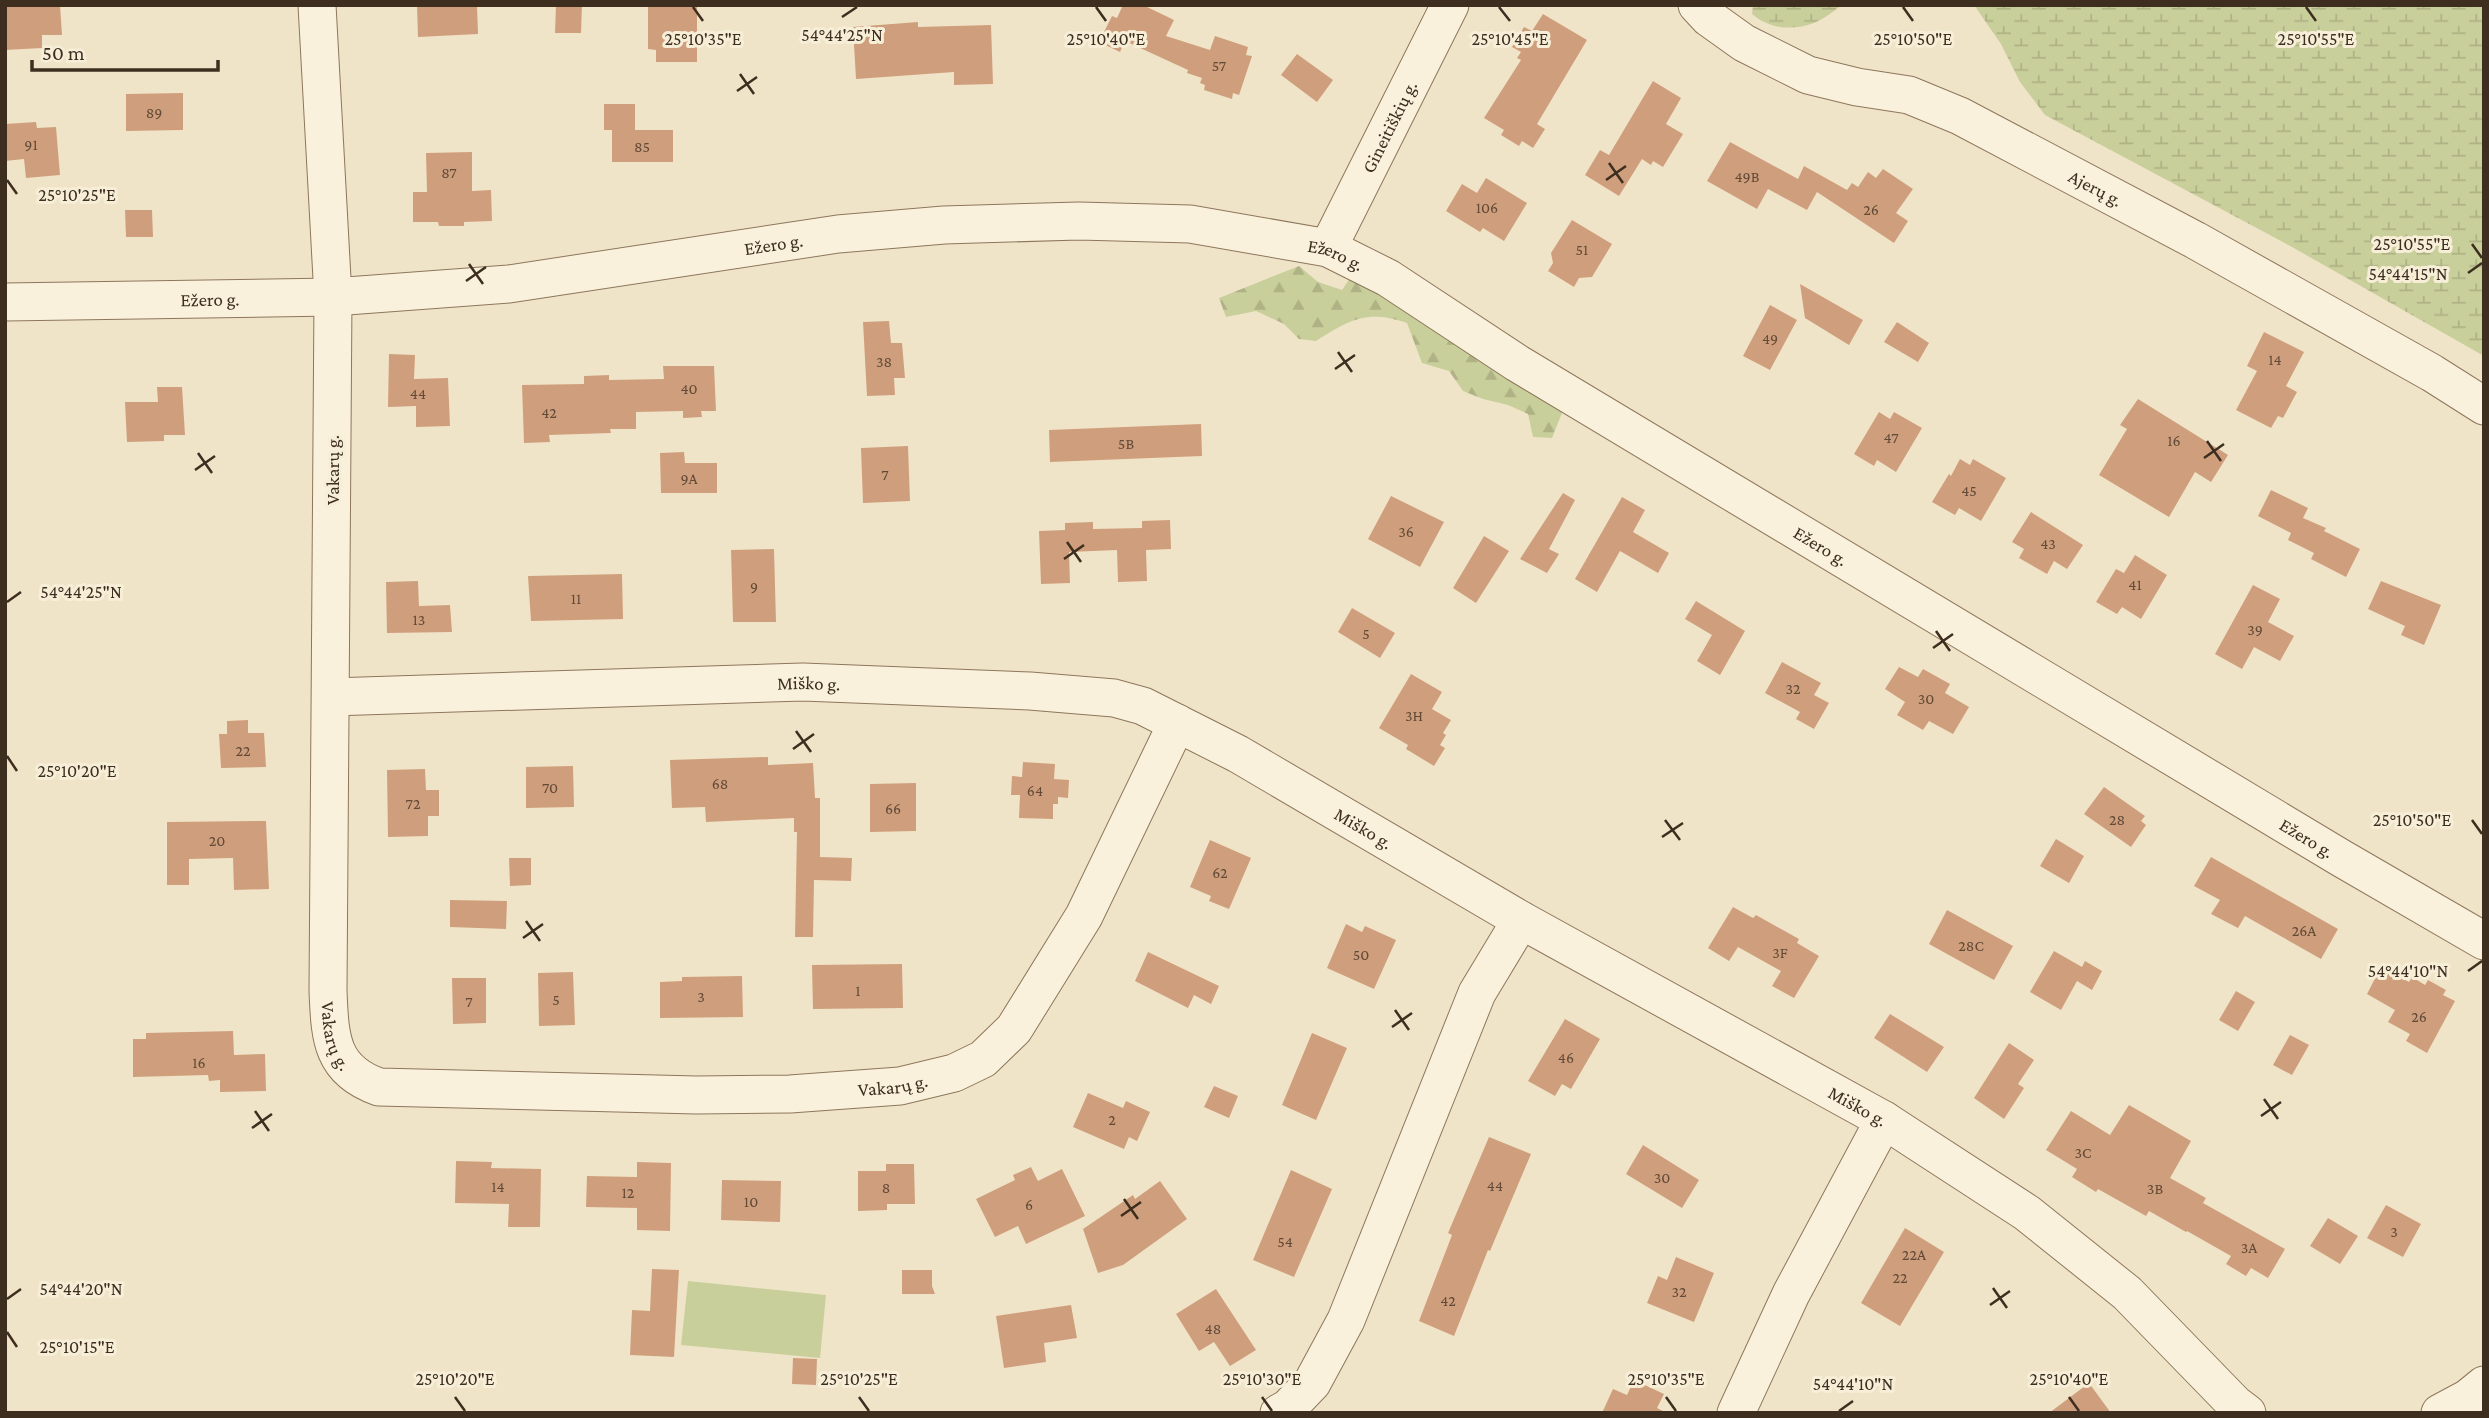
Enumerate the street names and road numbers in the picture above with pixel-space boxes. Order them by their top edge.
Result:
street label: Gineitiškių g. [1358,77,1421,176]
street label: Ajerų g. [2065,165,2126,211]
street label: Ežero g. [743,229,804,259]
street label: Ežero g. [1306,235,1367,275]
street label: Ežero g. [180,288,240,310]
street label: Vakarų g. [322,435,343,505]
street label: Ežero g. [1790,522,1851,570]
street label: Miško g. [777,672,841,694]
street label: Miško g. [1331,803,1396,853]
street label: Ežero g. [2276,814,2337,862]
street label: Vakarų g. [317,1001,355,1075]
street label: Vakarų g. [857,1070,930,1100]
street label: Miško g. [1825,1082,1891,1131]

